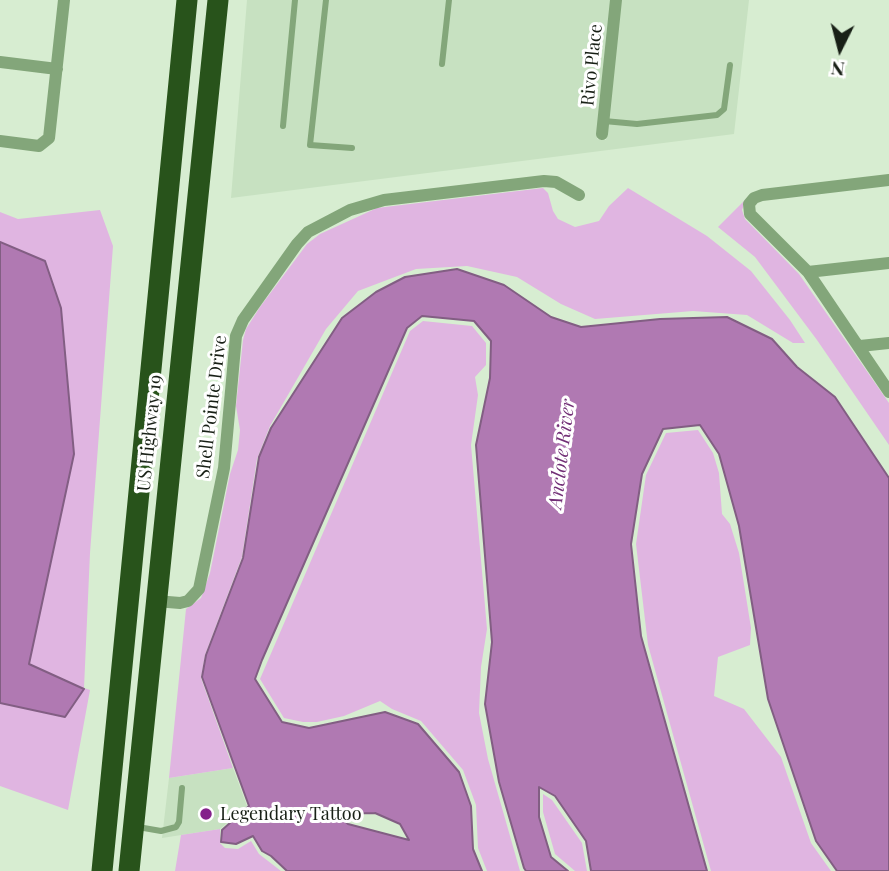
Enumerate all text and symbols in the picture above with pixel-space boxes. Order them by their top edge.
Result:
north arrow [805,14,875,84]
street label: Rivo Place [577,23,607,107]
text: N [830,56,846,84]
street label: Shell Pointe Drive [192,334,232,480]
street label: US Highway 19 [133,374,167,492]
water label: Anclote River [544,398,580,510]
place label: Legendary Tattoo [220,803,361,825]
marker: Legendary Tattoo [198,806,214,822]

